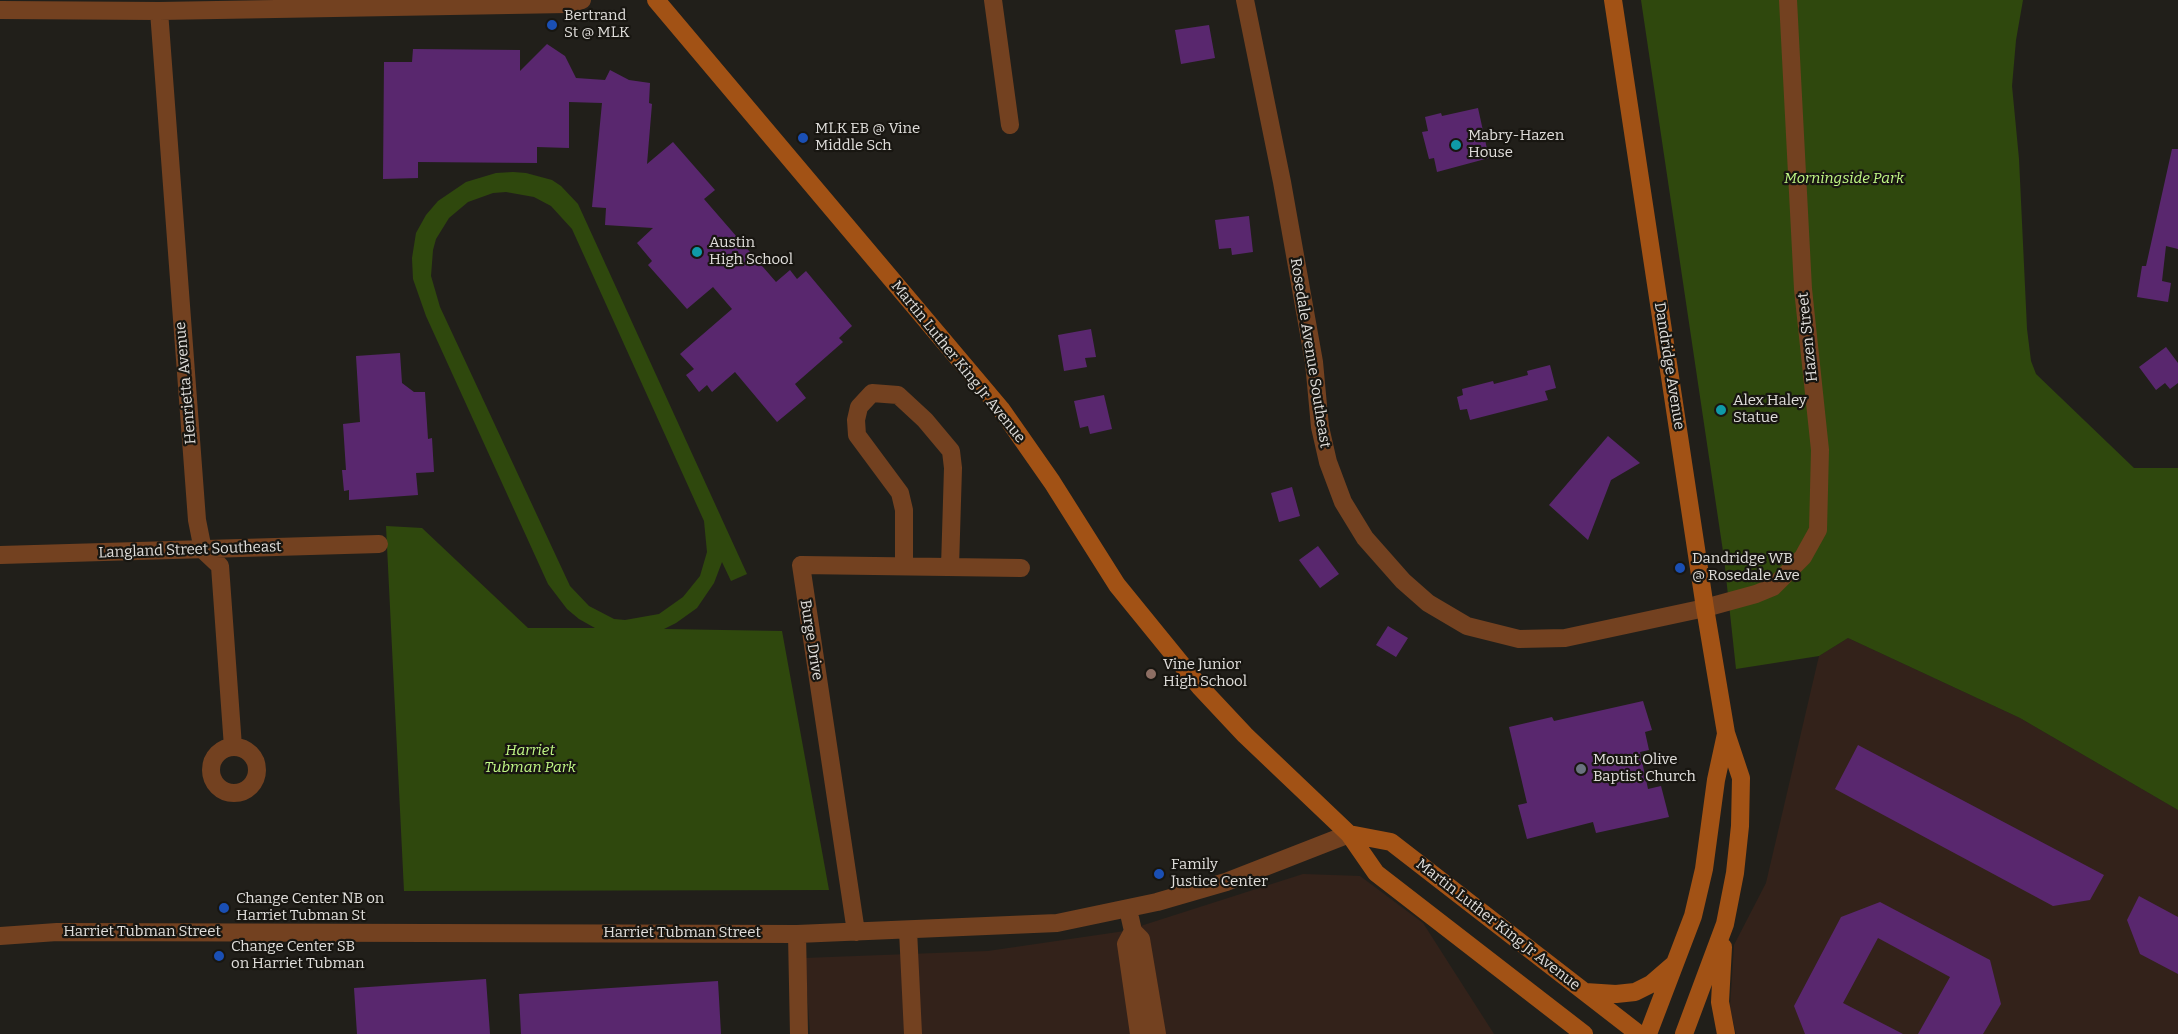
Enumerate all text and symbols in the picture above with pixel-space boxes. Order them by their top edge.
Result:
place label: Bertrand St @ MLK [564,7,630,42]
marker: Bertrand St @ MLK [545,18,559,32]
place label: MLK EB @ Vine Middle Sch [815,120,920,155]
place label: Mabry-Hazen House [1468,127,1564,162]
marker: MLK EB @ Vine Middle Sch [796,131,810,145]
marker: Mabry-Hazen House [1449,138,1463,152]
park label: Morningside Park [1784,170,1904,188]
place label: Austin High School [709,234,793,269]
marker: Austin High School [690,245,704,259]
street label: Rosedale Avenue Southeast [1286,257,1334,449]
street label: Martin Luther King Jr Avenue [887,277,1029,447]
street label: Hazen Street [1794,291,1822,383]
street label: Dandridge Avenue [1650,301,1688,431]
street label: Henrietta Avenue [172,321,200,445]
place label: Alex Haley Statue [1733,392,1807,427]
marker: Alex Haley Statue [1714,403,1728,417]
street label: Langland Street Southeast [98,538,282,562]
place label: Dandridge WB @ Rosedale Ave [1692,550,1800,585]
marker: Dandridge WB @ Rosedale Ave [1673,561,1687,575]
street label: Burge Drive [796,598,826,682]
place label: Vine Junior High School [1163,656,1247,691]
marker: Vine Junior High School [1144,667,1158,681]
park label: Harriet Tubman Park [484,742,576,777]
place label: Mount Olive Baptist Church [1593,751,1696,786]
marker: Mount Olive Baptist Church [1574,762,1588,776]
street label: Martin Luther King Jr Avenue [1412,855,1584,995]
place label: Family Justice Center [1171,856,1268,891]
marker: Family Justice Center [1152,867,1166,881]
place label: Change Center NB on Harriet Tubman St [236,890,384,925]
marker: Change Center NB on Harriet Tubman St [217,901,231,915]
street label: Harriet Tubman Street [63,923,221,941]
street label: Harriet Tubman Street [603,924,761,942]
place label: Change Center SB on Harriet Tubman [231,938,364,973]
marker: Change Center SB on Harriet Tubman [212,949,226,963]

